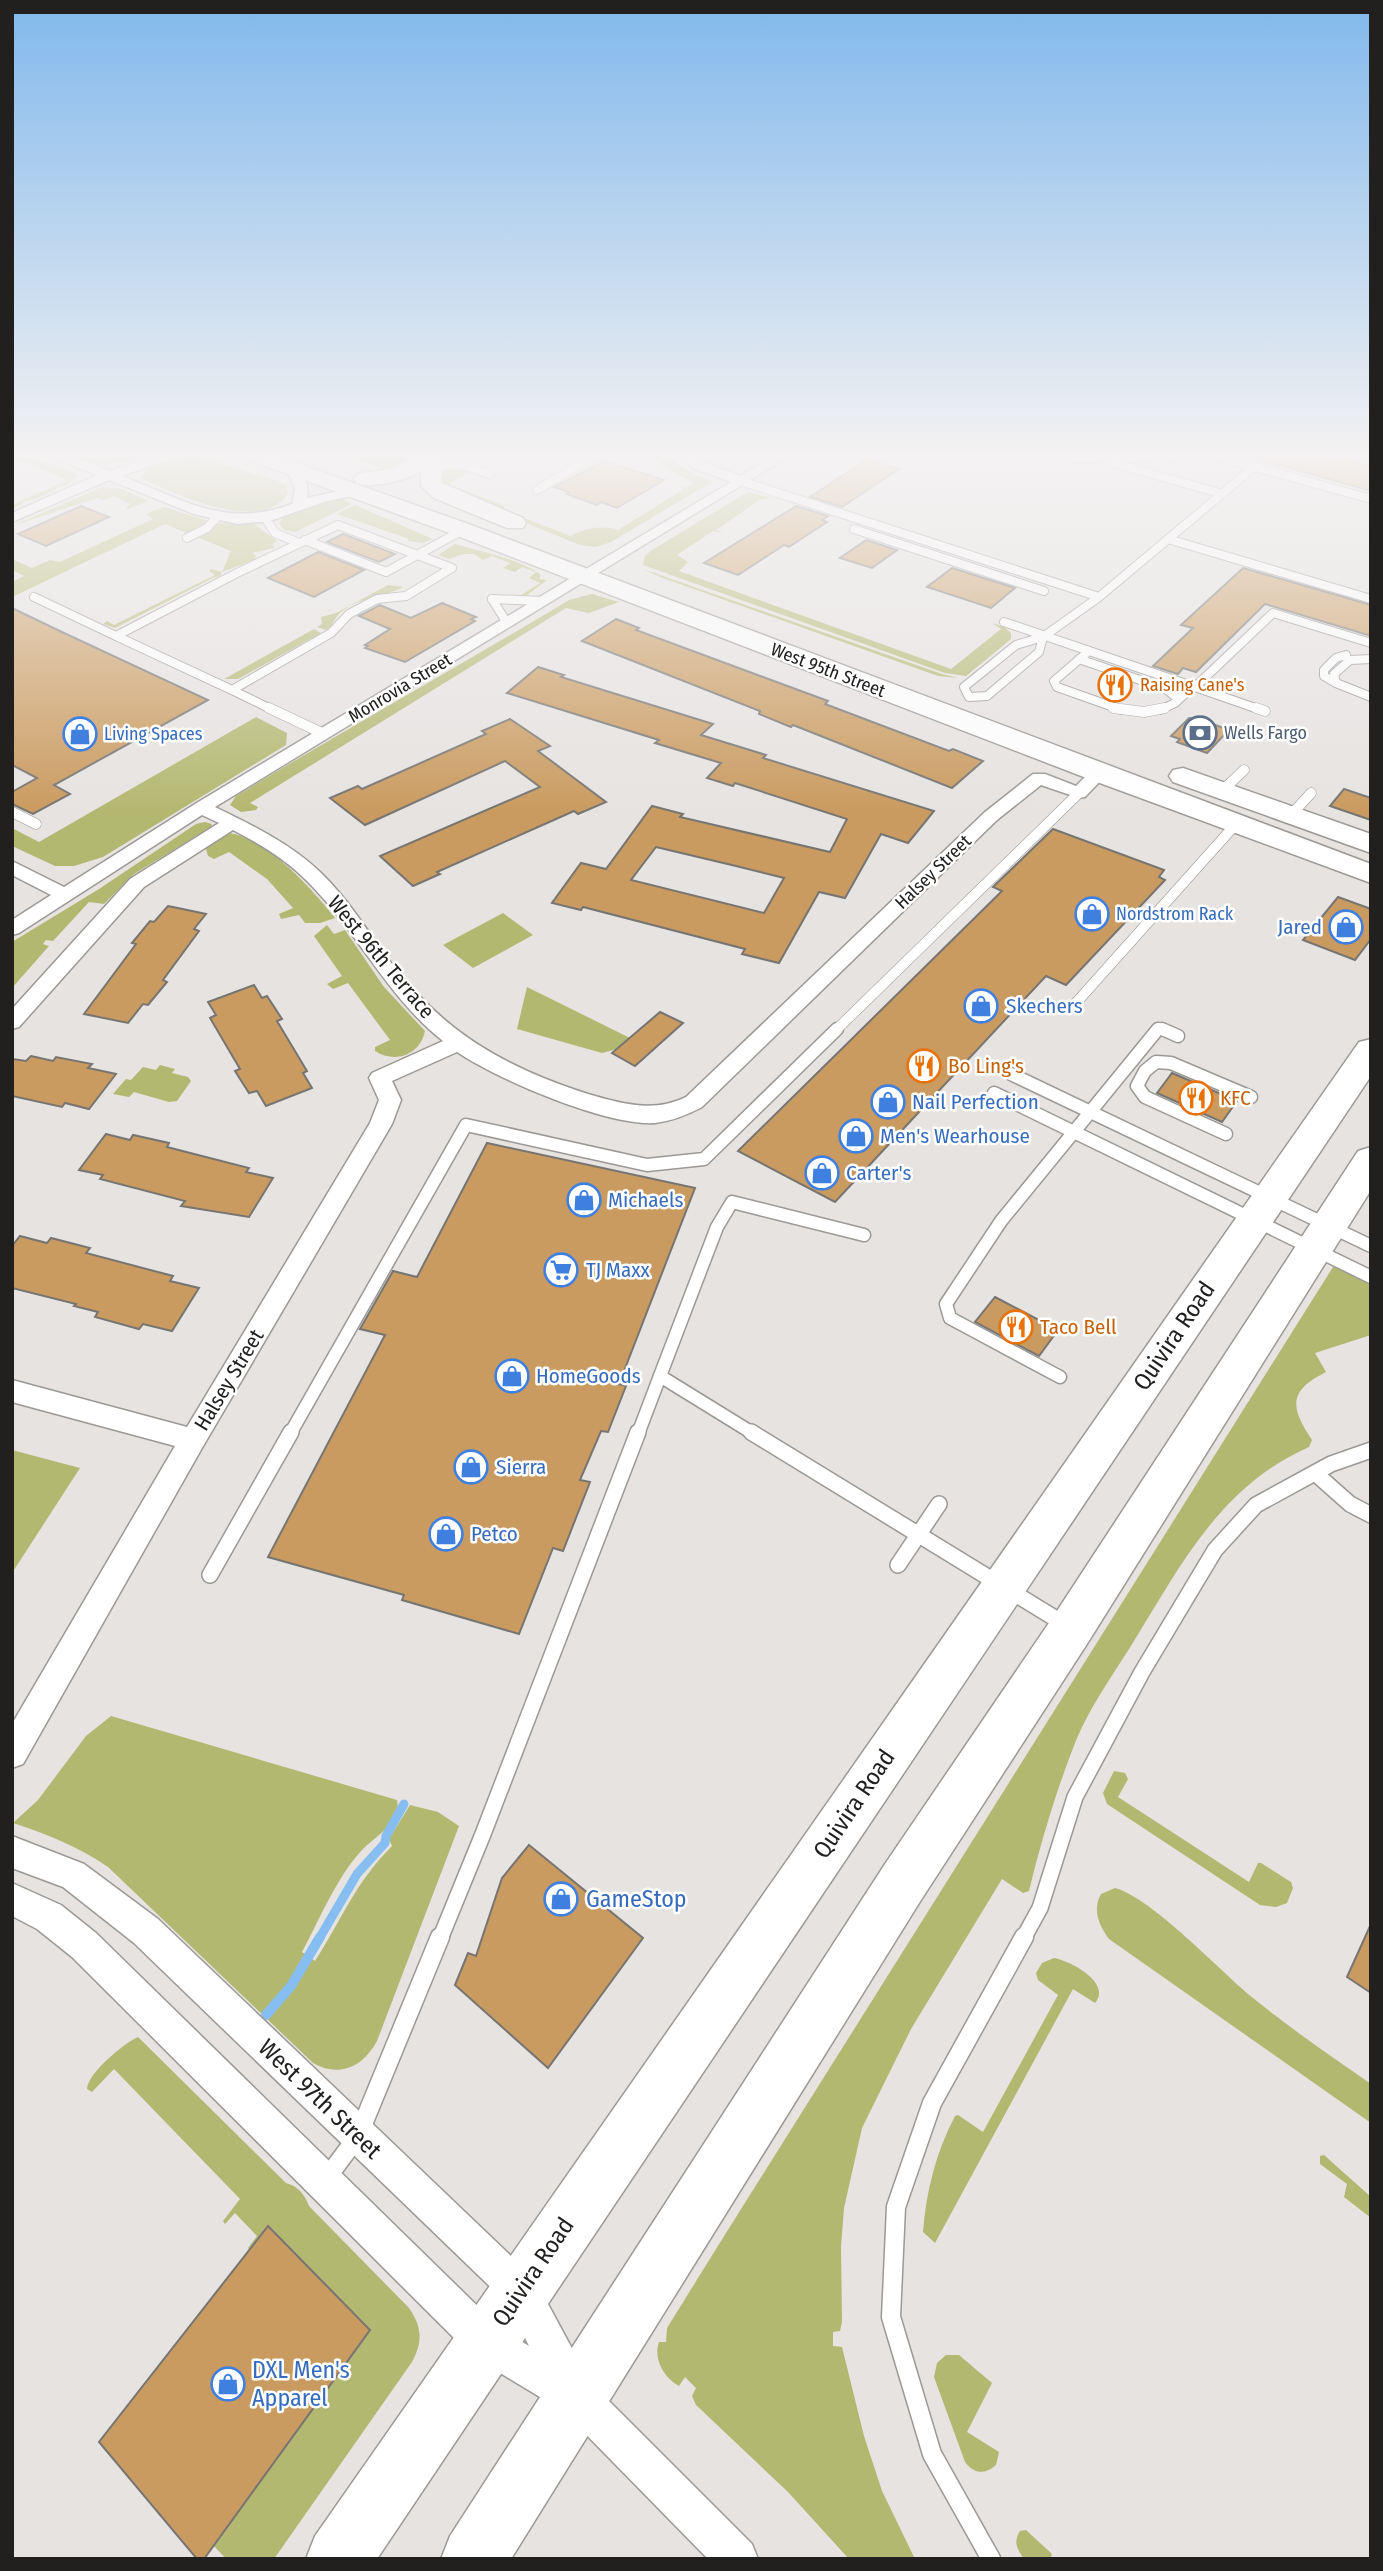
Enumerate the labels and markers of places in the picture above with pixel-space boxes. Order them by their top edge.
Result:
restaurant icon: Raising Cane's [1096,666,1134,704]
place label: Raising Cane's [1140,674,1245,696]
bank icon: Wells Fargo [1181,714,1219,752]
shop icon: Living Spaces [61,715,99,753]
place label: Wells Fargo [1224,722,1307,744]
place label: Living Spaces [104,723,203,745]
shop icon: Nordstrom Rack [1073,895,1111,933]
place label: Nordstrom Rack [1116,903,1234,925]
shop icon: Jared [1327,908,1365,946]
place label: Jared [1278,914,1322,940]
shop icon: Skechers [962,987,1000,1025]
place label: Skechers [1006,993,1083,1019]
restaurant icon: Bo Ling's [905,1047,943,1085]
place label: Bo Ling's [948,1053,1024,1079]
restaurant icon: KFC [1177,1079,1215,1117]
shop icon: Nail Perfection [869,1083,907,1121]
place label: KFC [1220,1085,1251,1111]
place label: Nail Perfection [912,1089,1039,1115]
shop icon: Men's Wearhouse [837,1117,875,1155]
place label: Men's Wearhouse [880,1123,1030,1149]
shop icon: Carter's [803,1154,841,1192]
place label: Carter's [846,1160,911,1186]
shop icon: Michaels [565,1181,603,1219]
place label: Michaels [608,1187,683,1213]
supermarket icon: TJ Maxx [542,1251,580,1289]
place label: TJ Maxx [586,1257,651,1283]
restaurant icon: Taco Bell [997,1308,1035,1346]
place label: Taco Bell [1040,1314,1117,1340]
shop icon: HomeGoods [493,1357,531,1395]
place label: HomeGoods [536,1363,641,1389]
shop icon: Sierra [452,1448,490,1486]
place label: Sierra [496,1454,546,1480]
shop icon: Petco [427,1515,465,1553]
place label: Petco [471,1521,518,1547]
shop icon: GameStop [542,1880,580,1918]
place label: GameStop [586,1885,687,1913]
place label: DXL Men's Apparel [252,2356,350,2412]
shop icon: DXL Men's Apparel [209,2365,247,2403]

